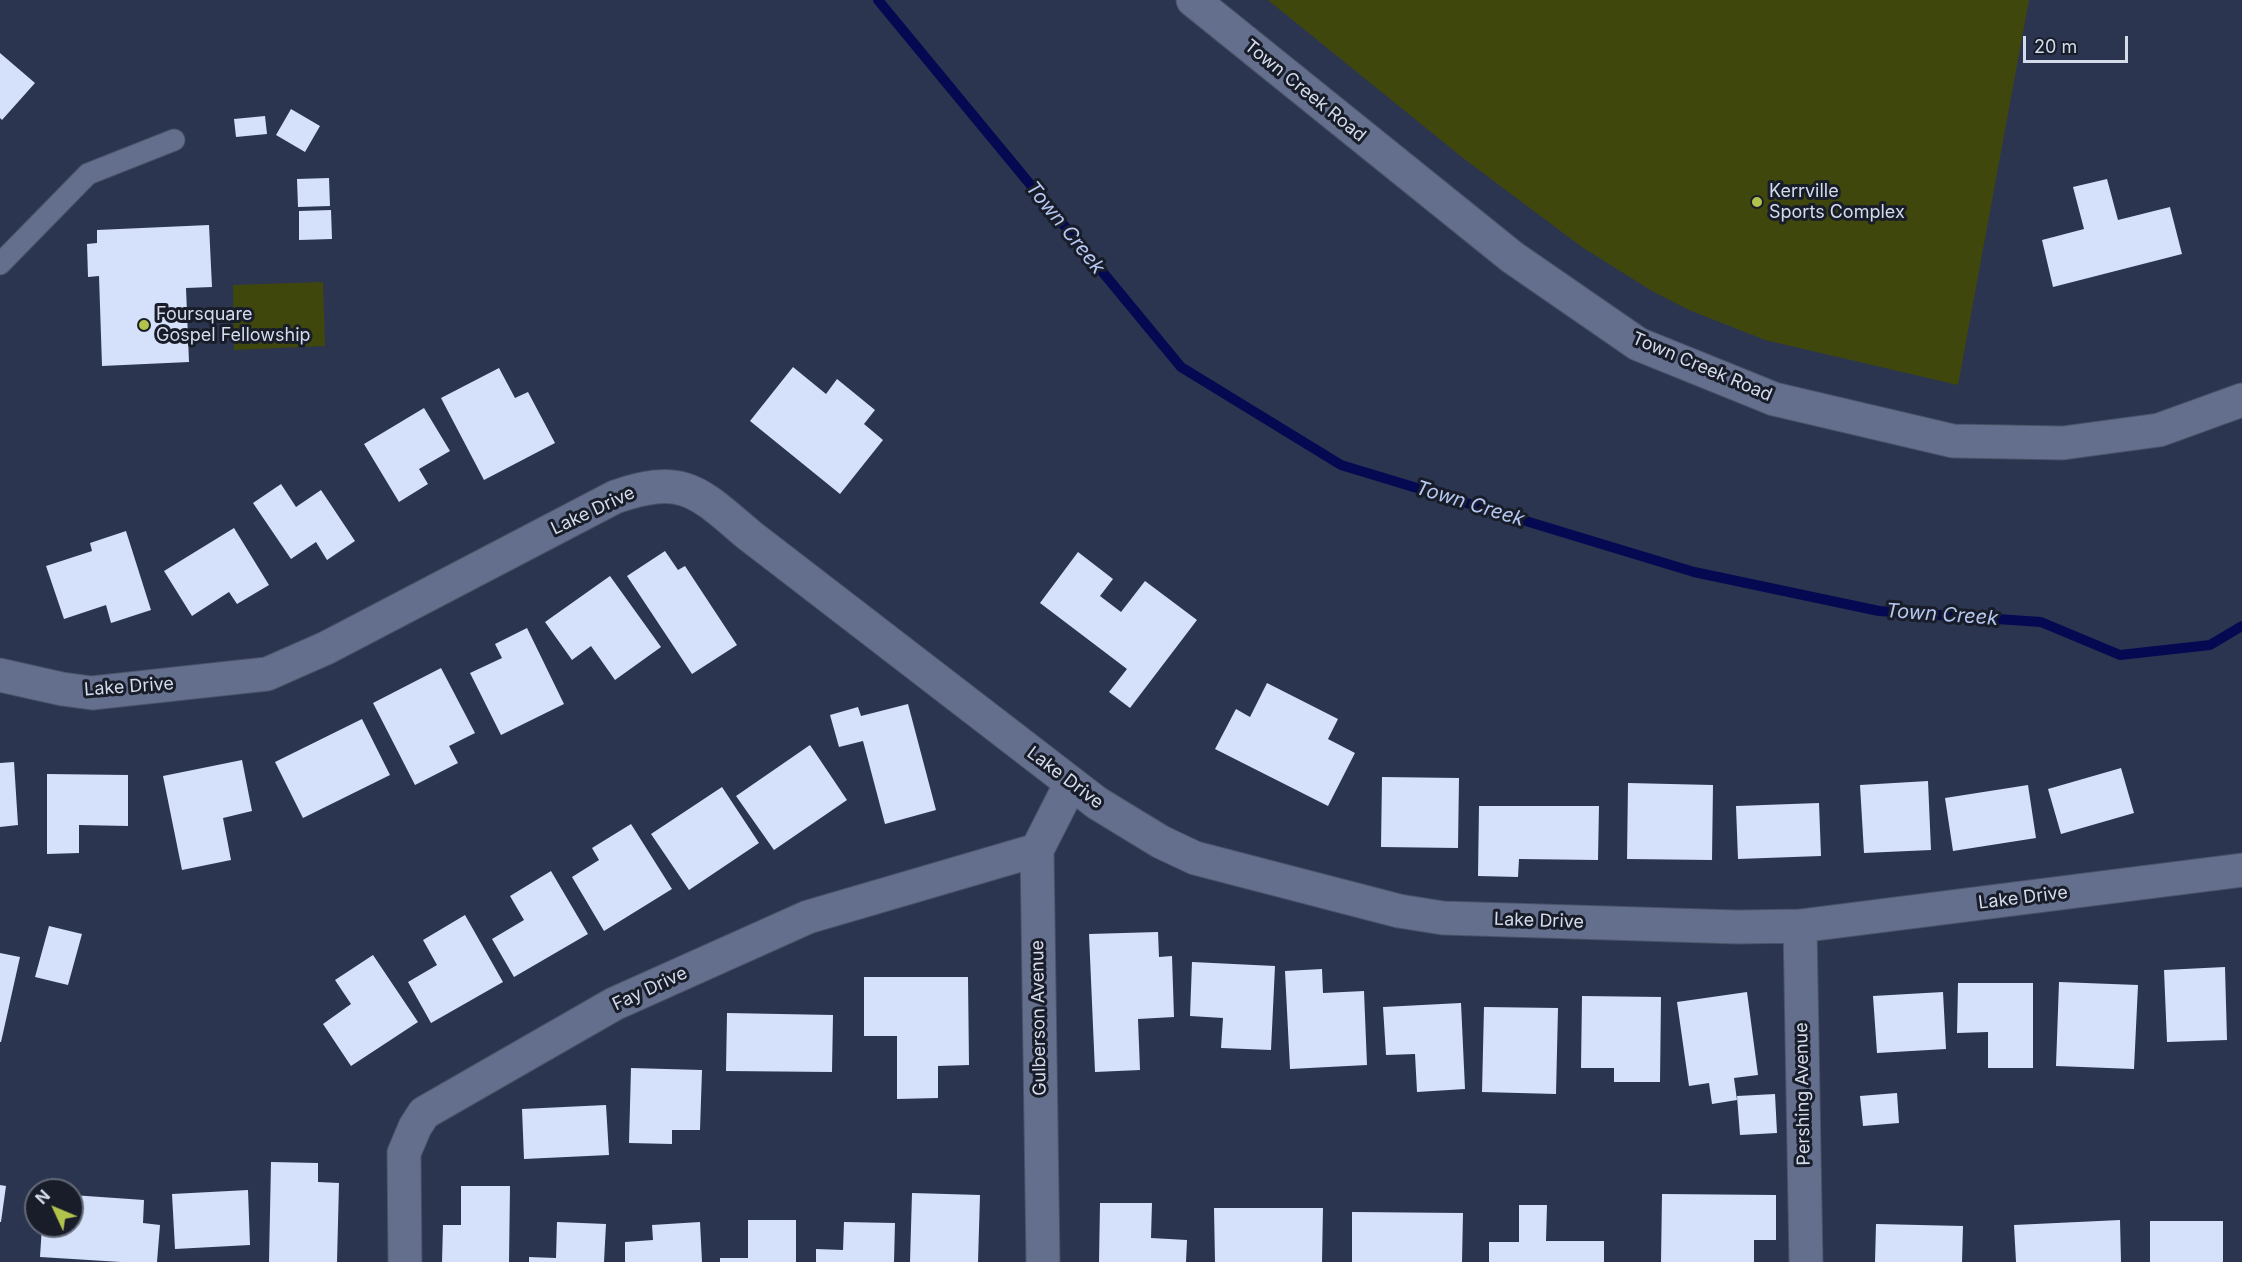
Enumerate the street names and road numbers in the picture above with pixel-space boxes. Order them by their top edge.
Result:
street label: Town Creek Road [1240,35,1370,147]
street label: Town Creek Road [1629,328,1775,406]
street label: Lake Drive [548,482,638,540]
street label: Lake Drive [83,673,175,701]
street label: Lake Drive [1023,742,1107,814]
street label: Lake Drive [1977,882,2069,914]
street label: Lake Drive [1494,909,1584,933]
street label: Gulberson Avenue [1027,940,1051,1096]
street label: Fay Drive [609,962,691,1016]
street label: Pershing Avenue [1791,1022,1815,1166]

